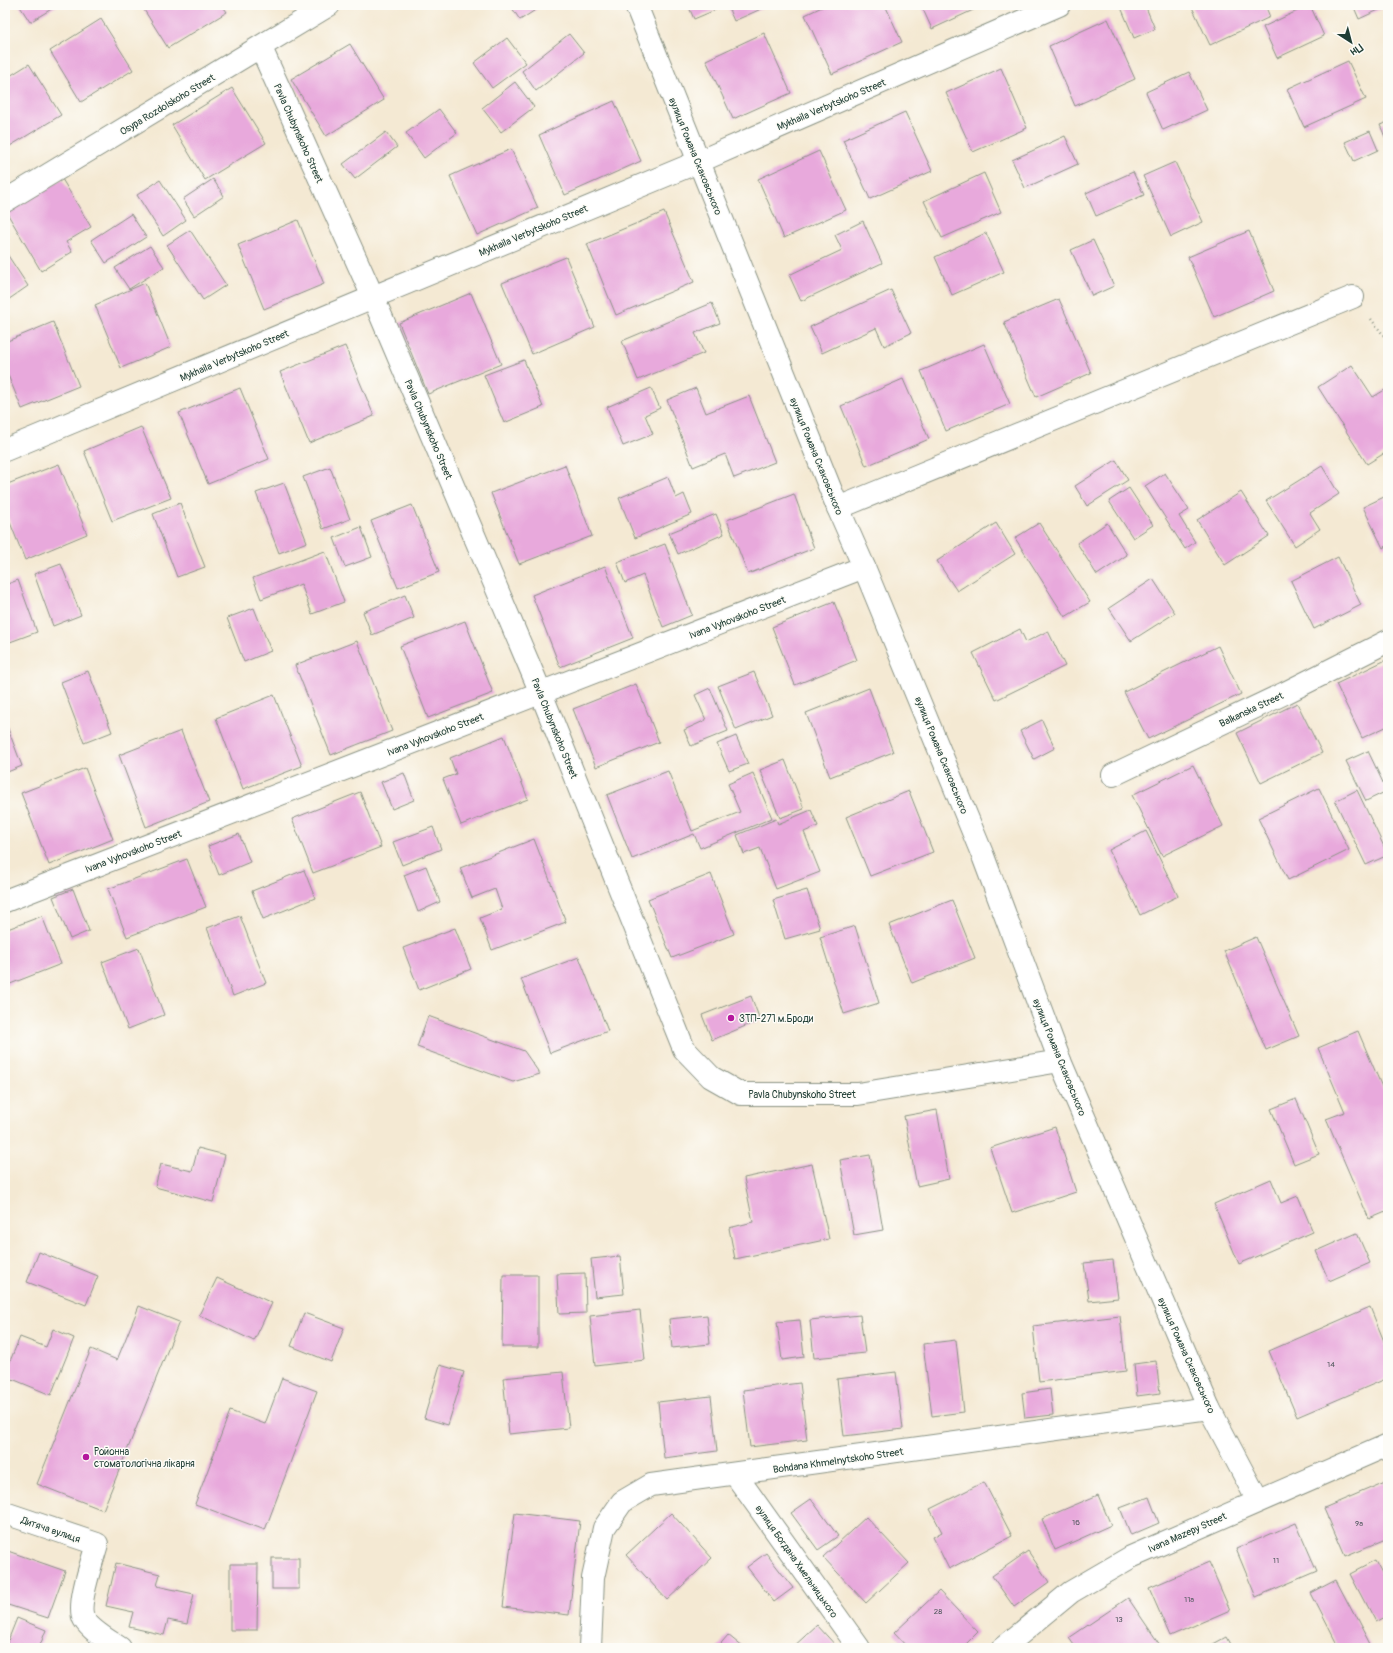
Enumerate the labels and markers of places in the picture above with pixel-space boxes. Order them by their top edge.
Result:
marker: ЗТП-271 м.Броди [726,1013,736,1023]
place label: ЗТП-271 м.Броди [739,1013,814,1025]
place label: Ройонна стоматологічна лікарня [94,1446,195,1470]
marker: Ройонна стоматологічна лікарня [81,1452,91,1462]

